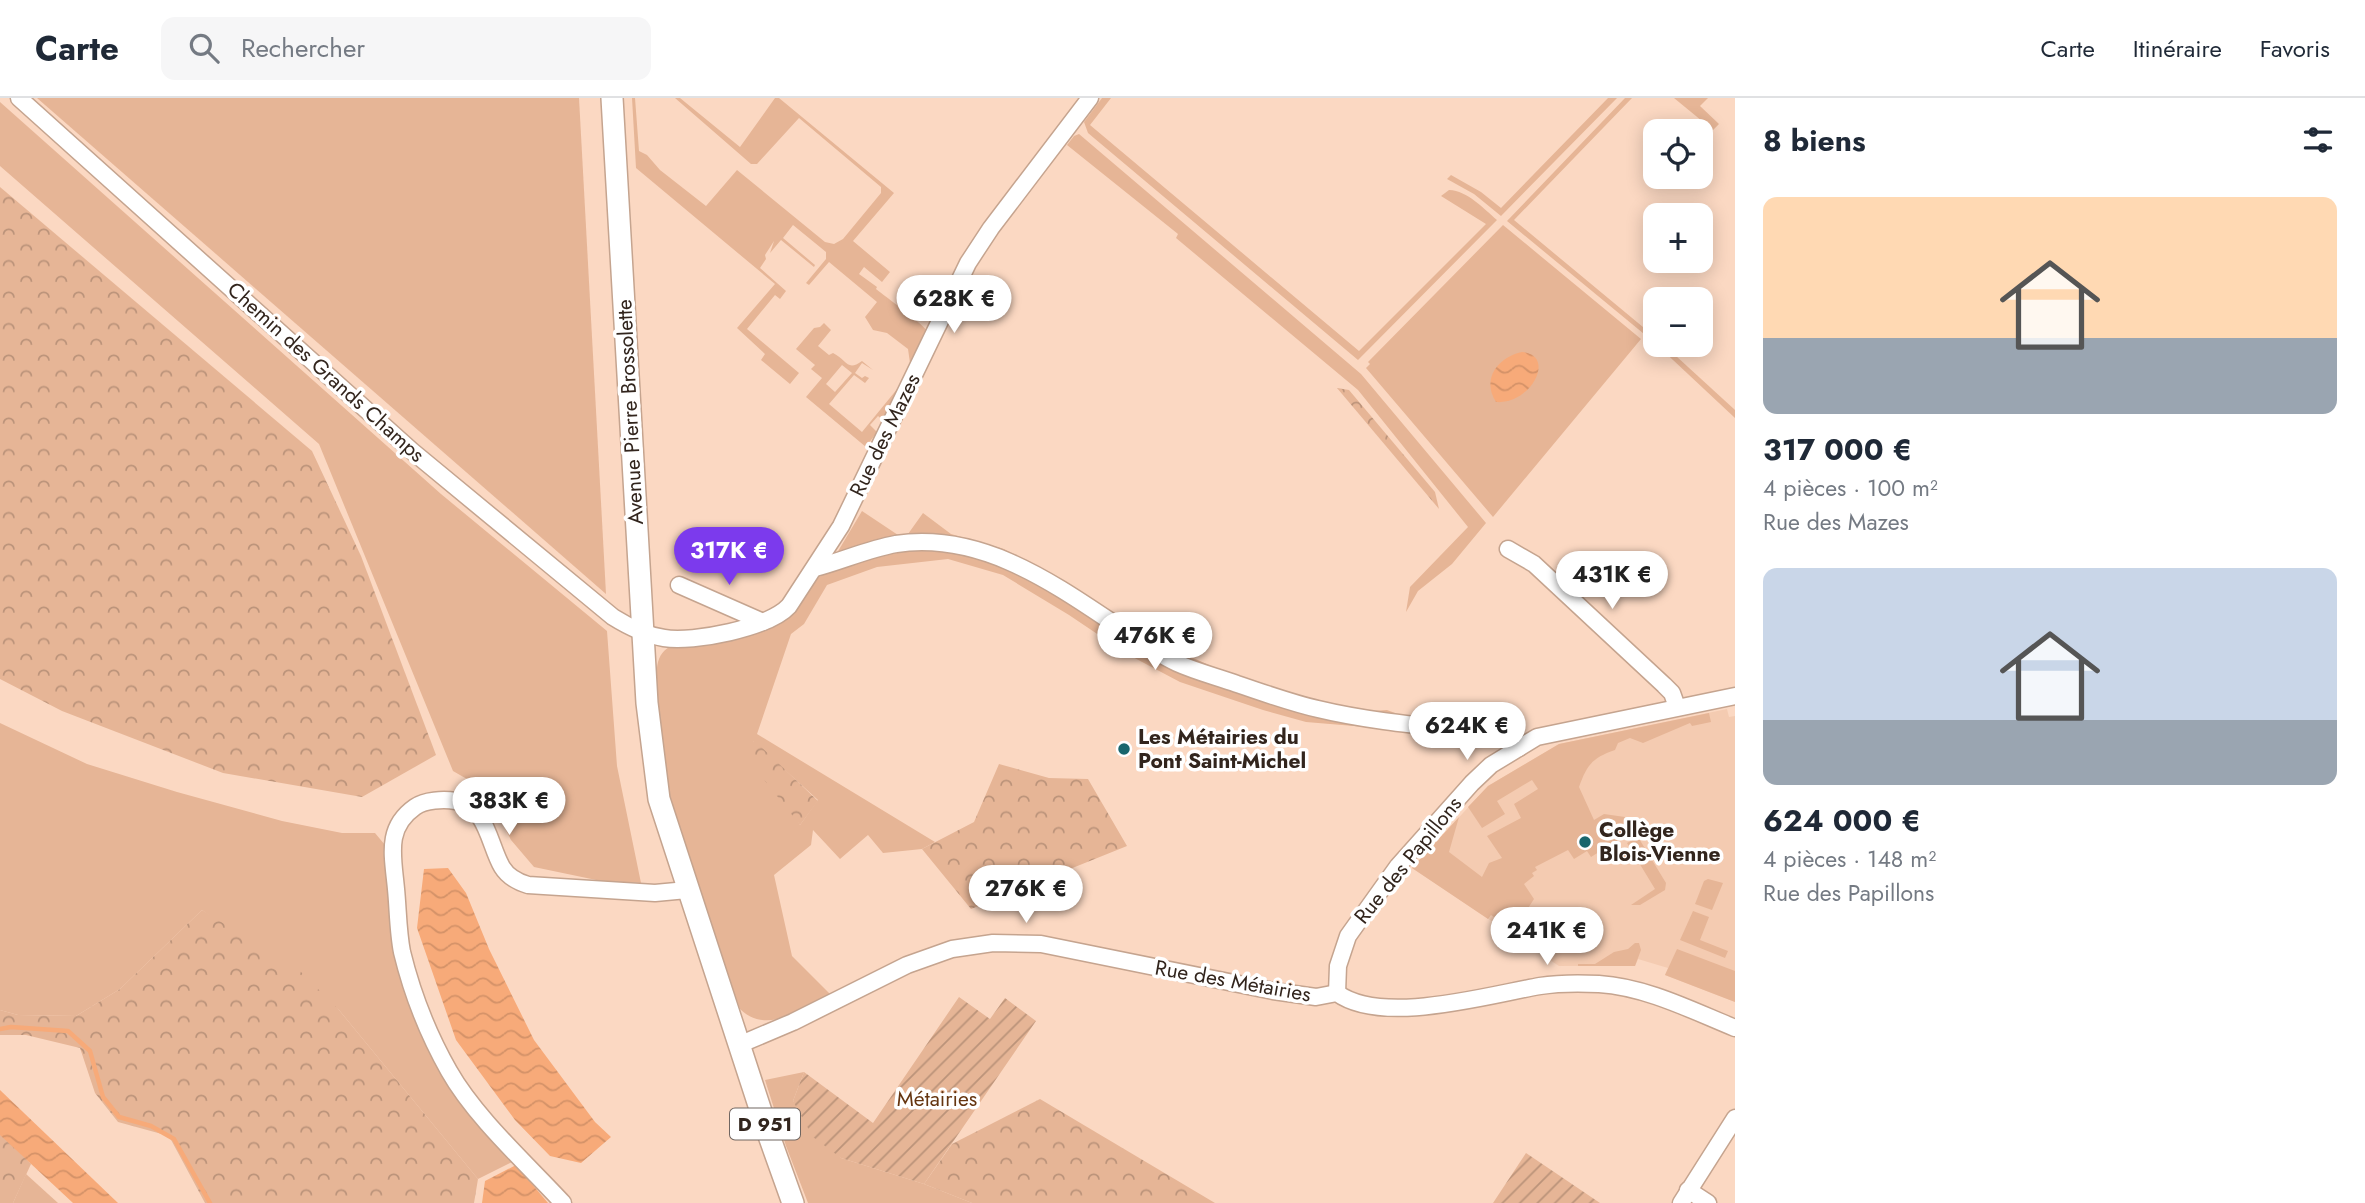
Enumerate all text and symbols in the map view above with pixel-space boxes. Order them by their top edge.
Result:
search box [161,17,651,80]
text: Carte [35,25,119,72]
icon: search [185,29,223,67]
text: Rechercher [241,29,365,67]
text: Carte [2040,31,2095,66]
text: Itinéraire [2133,31,2222,66]
text: Favoris [2260,31,2330,66]
map controls [1643,119,1713,357]
button: locate [1643,119,1713,189]
text: 8 biens [1763,119,1866,162]
icon: filters [2299,121,2337,159]
button: + [1643,203,1713,273]
icon: home [1987,242,2113,368]
street label: Chemin des Grands Champs [221,275,431,469]
pin: 628K € [897,275,1011,335]
text: 628K € [913,281,995,315]
button: − [1643,287,1713,357]
street label: Avenue Pierre Brossolette [609,298,651,525]
street label: Rue des Mazes [842,369,928,501]
text: 317 000 € [1763,428,1912,471]
text: 4 pièces · 100 m² [1763,471,1938,505]
text: Rue des Mazes [1763,505,1909,539]
pin: 317K € [672,528,786,587]
text: 317K € [690,533,768,567]
pin: 431K € [1555,552,1669,611]
text: 431K € [1572,557,1652,591]
pin: 476K € [1098,612,1212,672]
icon: home [1987,613,2113,739]
text: 476K € [1113,618,1197,652]
pin: 624K € [1410,702,1524,762]
text: 624K € [1425,708,1509,742]
place label: Les Métairies du Pont Saint-Michel [1138,722,1306,776]
marker: Les Métairies du Pont Saint-Michel [1116,741,1132,757]
pin: 383K € [452,778,566,837]
text: 383K € [468,783,550,817]
street label: Rue des Papillons [1347,790,1469,930]
text: 624 000 € [1763,799,1921,842]
place label: Collège Blois-Vienne [1599,815,1721,869]
marker: Collège Blois-Vienne [1577,834,1593,850]
text: 4 pièces · 148 m² [1763,842,1936,876]
pin: 276K € [969,866,1083,925]
text: 276K € [985,871,1067,905]
text: Rue des Papillons [1763,876,1934,910]
pin: 241K € [1490,908,1604,967]
text: 241K € [1507,913,1587,947]
street label: Rue des Métairies [1153,953,1313,1009]
park label: Métairies [897,1084,977,1114]
road number: D 951 [730,1108,800,1140]

